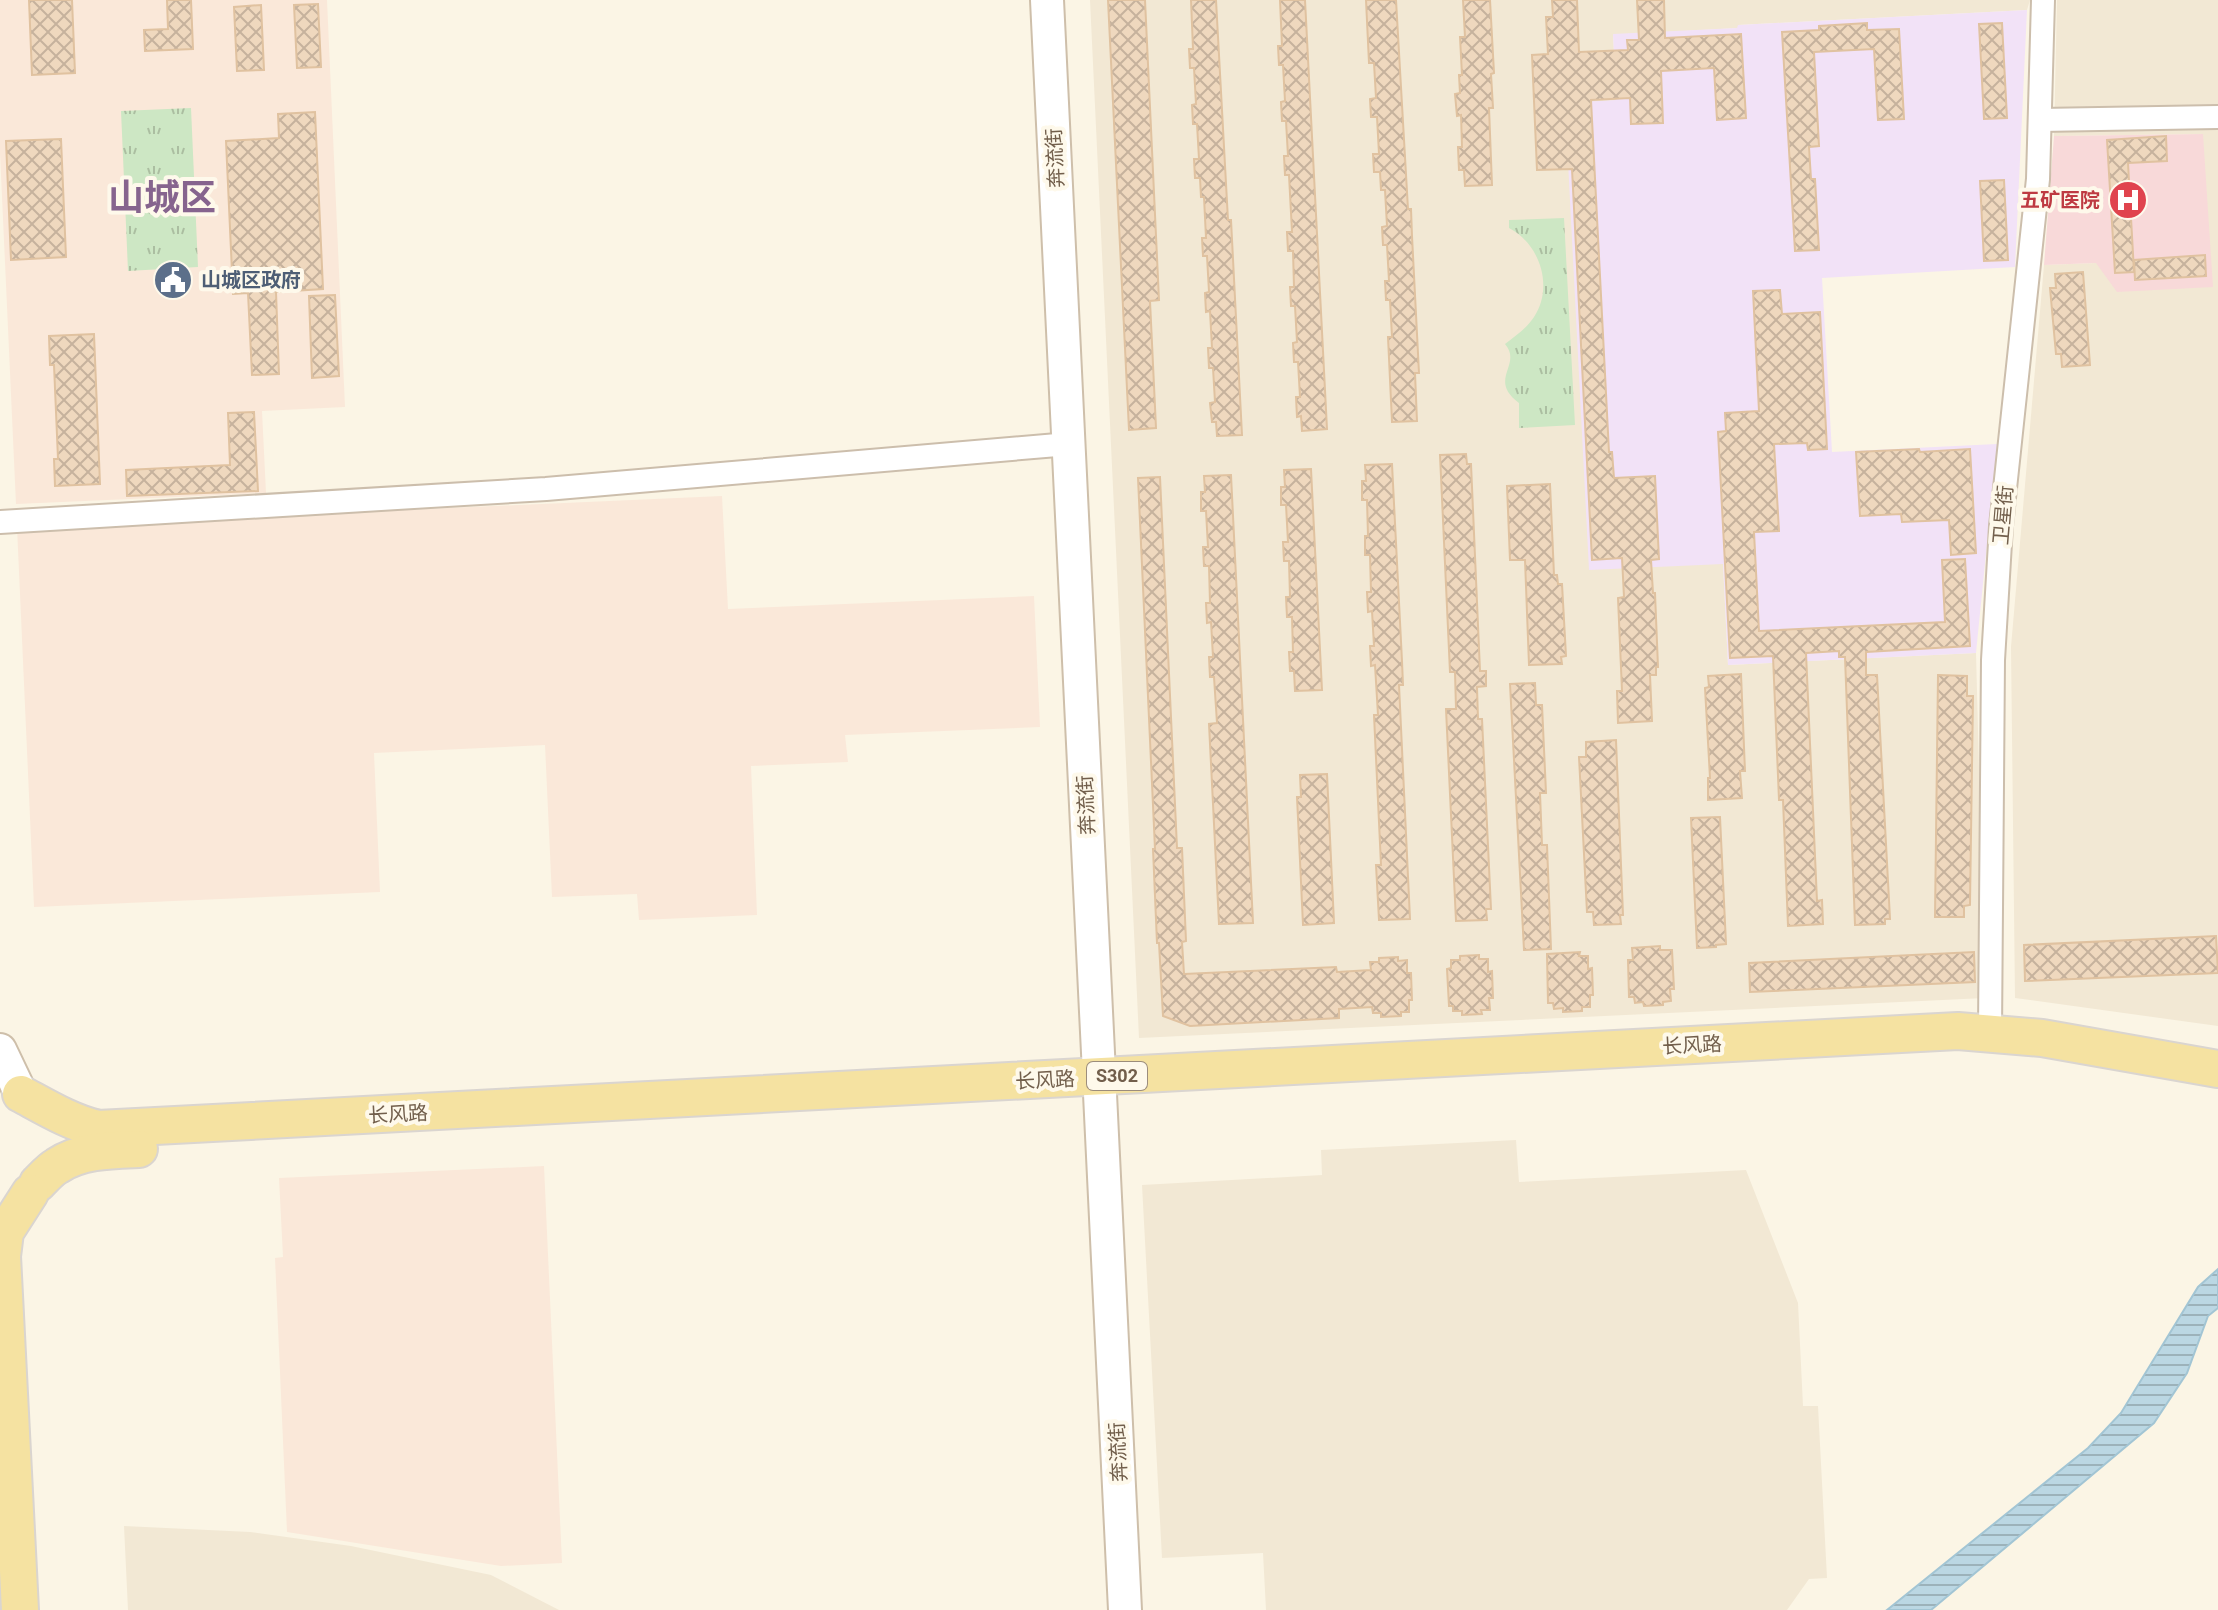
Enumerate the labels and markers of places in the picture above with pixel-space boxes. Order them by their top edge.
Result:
hospital icon: 五矿医院 [2107,179,2149,221]
place label: 五矿医院 [2020,188,2100,212]
public building icon: 山城区政府 [152,259,194,301]
place label: 山城区政府 [201,268,301,292]

